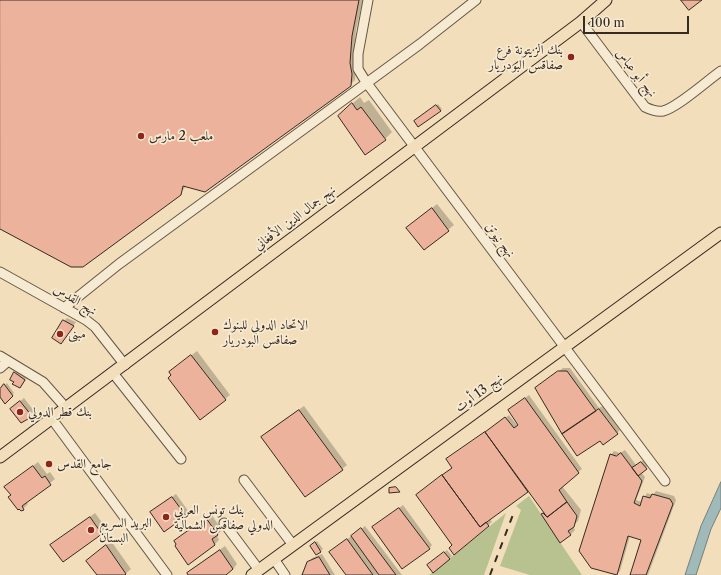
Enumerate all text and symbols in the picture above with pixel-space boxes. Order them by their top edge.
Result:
scale bar [585,8,691,34]
text: 100 m [590,15,625,30]
place label: بنك الزيتونة فرع صفاقس البودريار [489,42,563,73]
street label: نهج أبو عباس [612,46,660,100]
marker: بنك الزيتونة فرع صفاقس البودريار [566,52,576,62]
place label: ملعب 2 مارس [149,128,213,144]
marker: ملعب 2 مارس [136,131,146,141]
street label: نهج جمال الدين الأفغاني [251,182,339,254]
street label: نهج نيوتن [482,219,518,261]
street label: نهج القدس [51,281,99,319]
place label: الاتحاد الدولي للبنوك صفاقس البودريار [223,317,308,348]
place label: مبنى [68,326,86,342]
marker: الاتحاد الدولي للبنوك صفاقس البودريار [210,327,220,337]
marker: مبنى [55,329,65,339]
street label: نهج 13 أوت [452,371,506,415]
place label: بنك قطر الدولي [28,404,92,420]
marker: بنك قطر الدولي [15,407,25,417]
place label: جامع القدس [57,456,112,472]
marker: جامع القدس [44,459,54,469]
place label: بنك تونس العربي الدولي صفاقس الشمالية [174,502,273,533]
marker: بنك تونس العربي الدولي صفاقس الشمالية [161,512,171,522]
place label: البريد السريع البستان [99,515,152,546]
marker: البريد السريع البستان [86,525,96,535]

